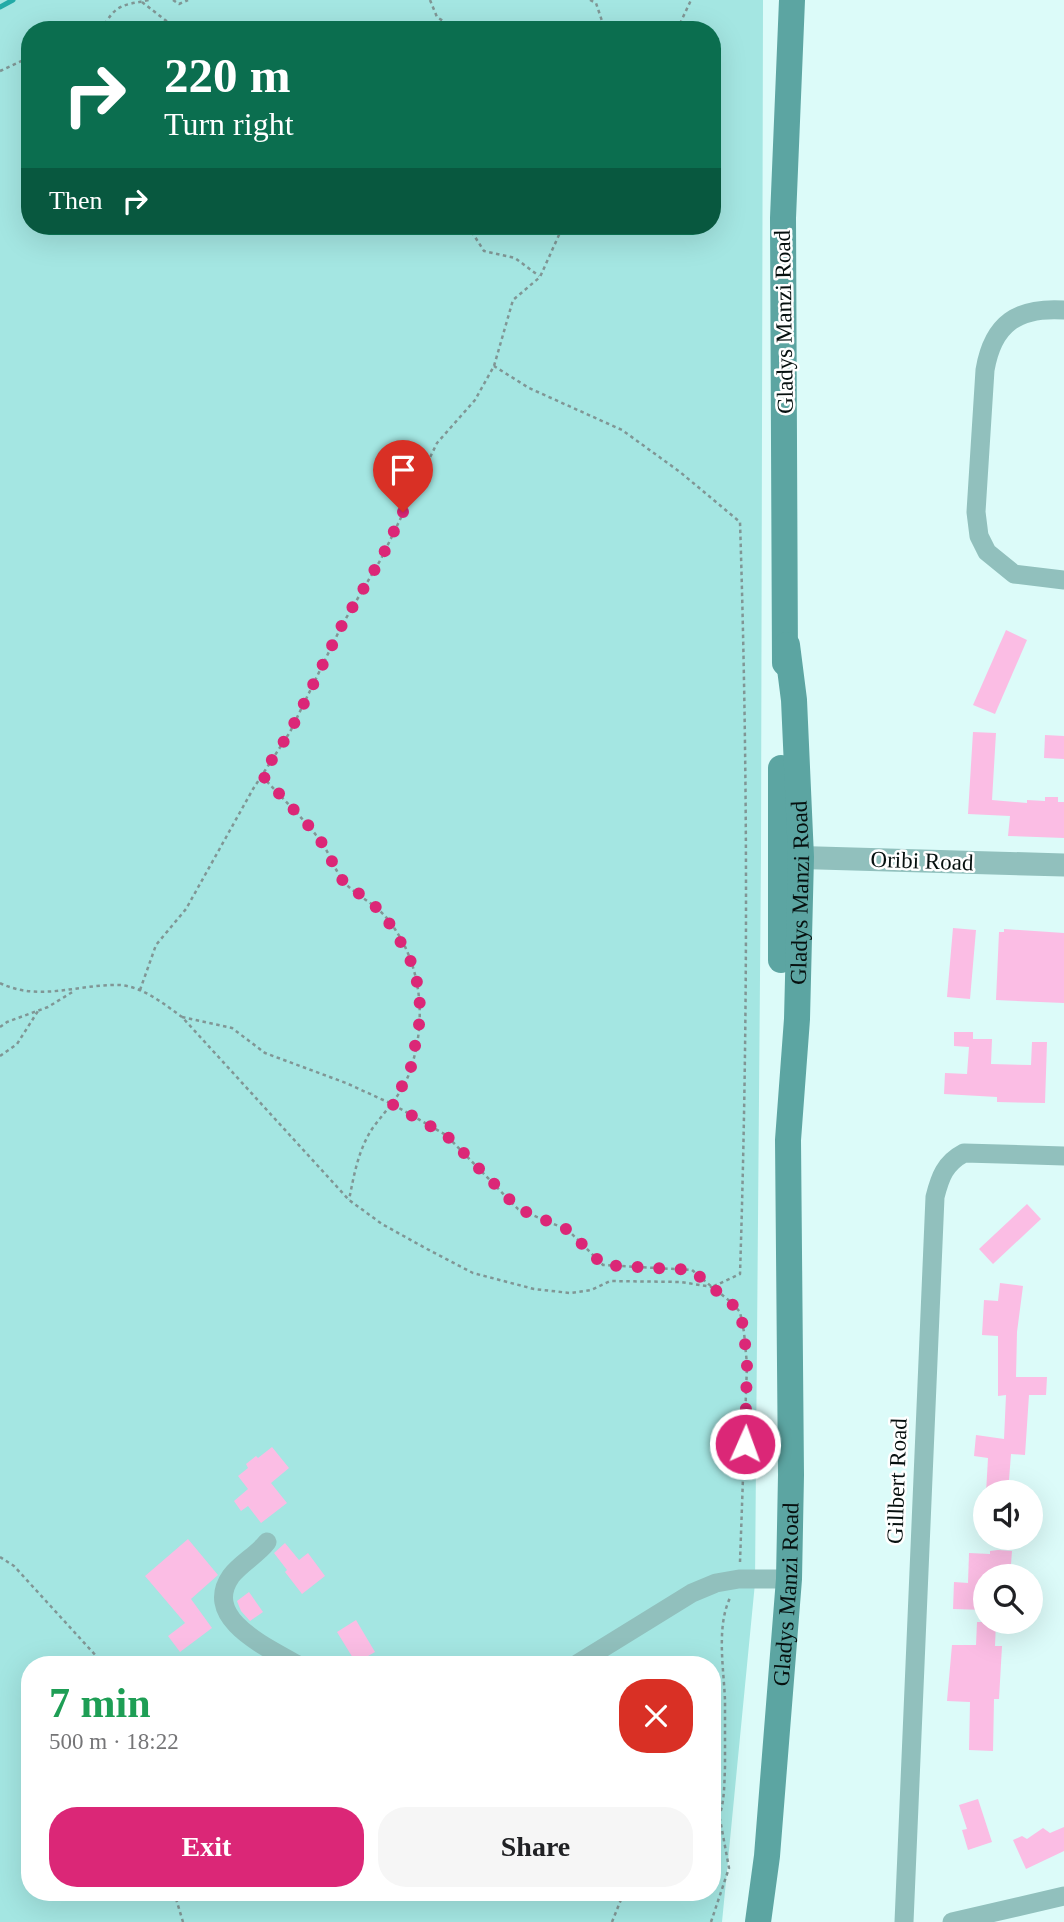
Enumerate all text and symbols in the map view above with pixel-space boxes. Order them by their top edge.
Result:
text: 220 m [164,48,291,103]
icon: right [49,49,140,140]
text: Turn right [164,106,294,142]
icon: right [116,182,154,220]
text: Then [49,186,102,215]
street label: Gladys Manzi Road [770,229,798,414]
pin [373,440,433,512]
icon: arrive [384,451,422,489]
street label: Gladys Manzi Road [785,800,814,985]
street label: Oribi Road [870,847,974,875]
position arrow [708,1407,782,1481]
street label: Gillbert Road [882,1417,912,1544]
map controls [973,1480,1043,1634]
button: sound [973,1480,1043,1550]
street label: Gladys Manzi Road [768,1502,803,1687]
button: search [973,1564,1043,1634]
button: close [619,1679,693,1753]
text: 7 min [49,1680,151,1726]
text: 500 m · 18:22 [49,1729,179,1754]
button: Exit [49,1807,364,1887]
button: Share [378,1807,693,1887]

